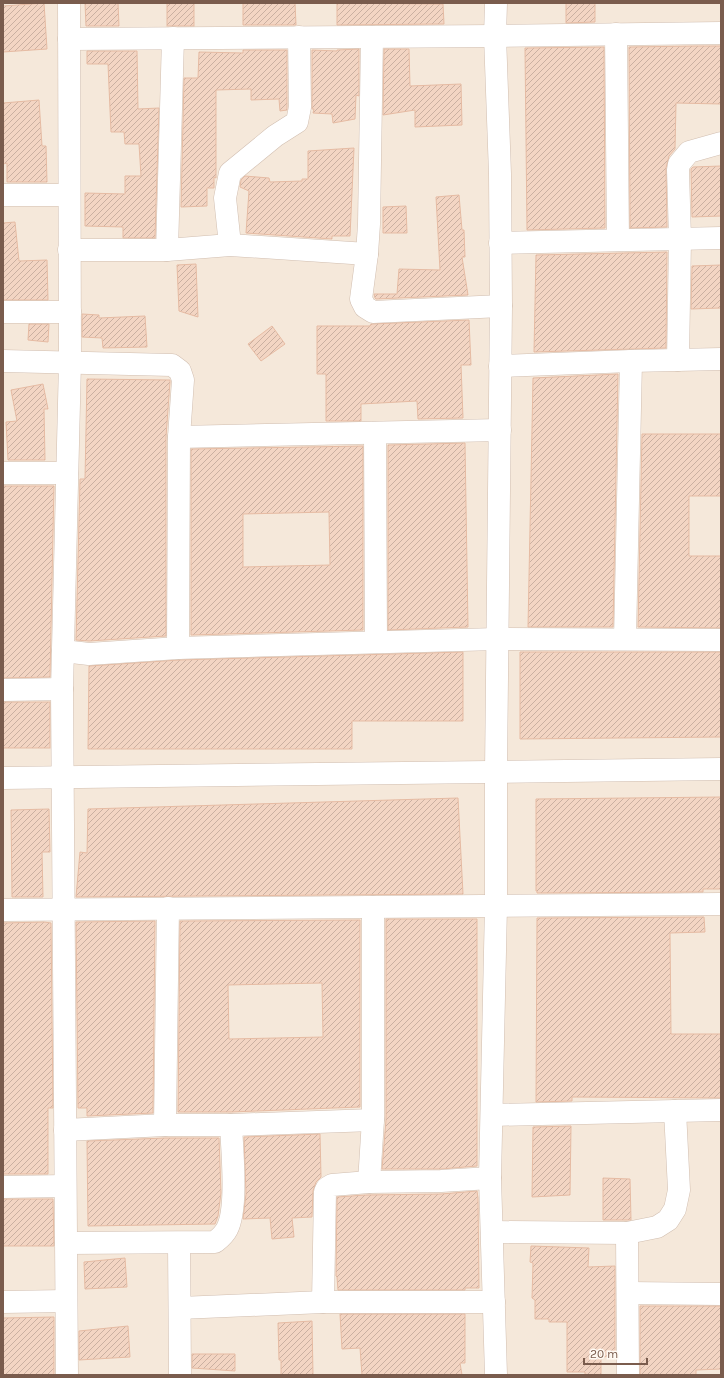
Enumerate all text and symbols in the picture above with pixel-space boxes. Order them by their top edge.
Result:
scale bar [584,1340,647,1366]
text: 20 m [590,1347,618,1361]

